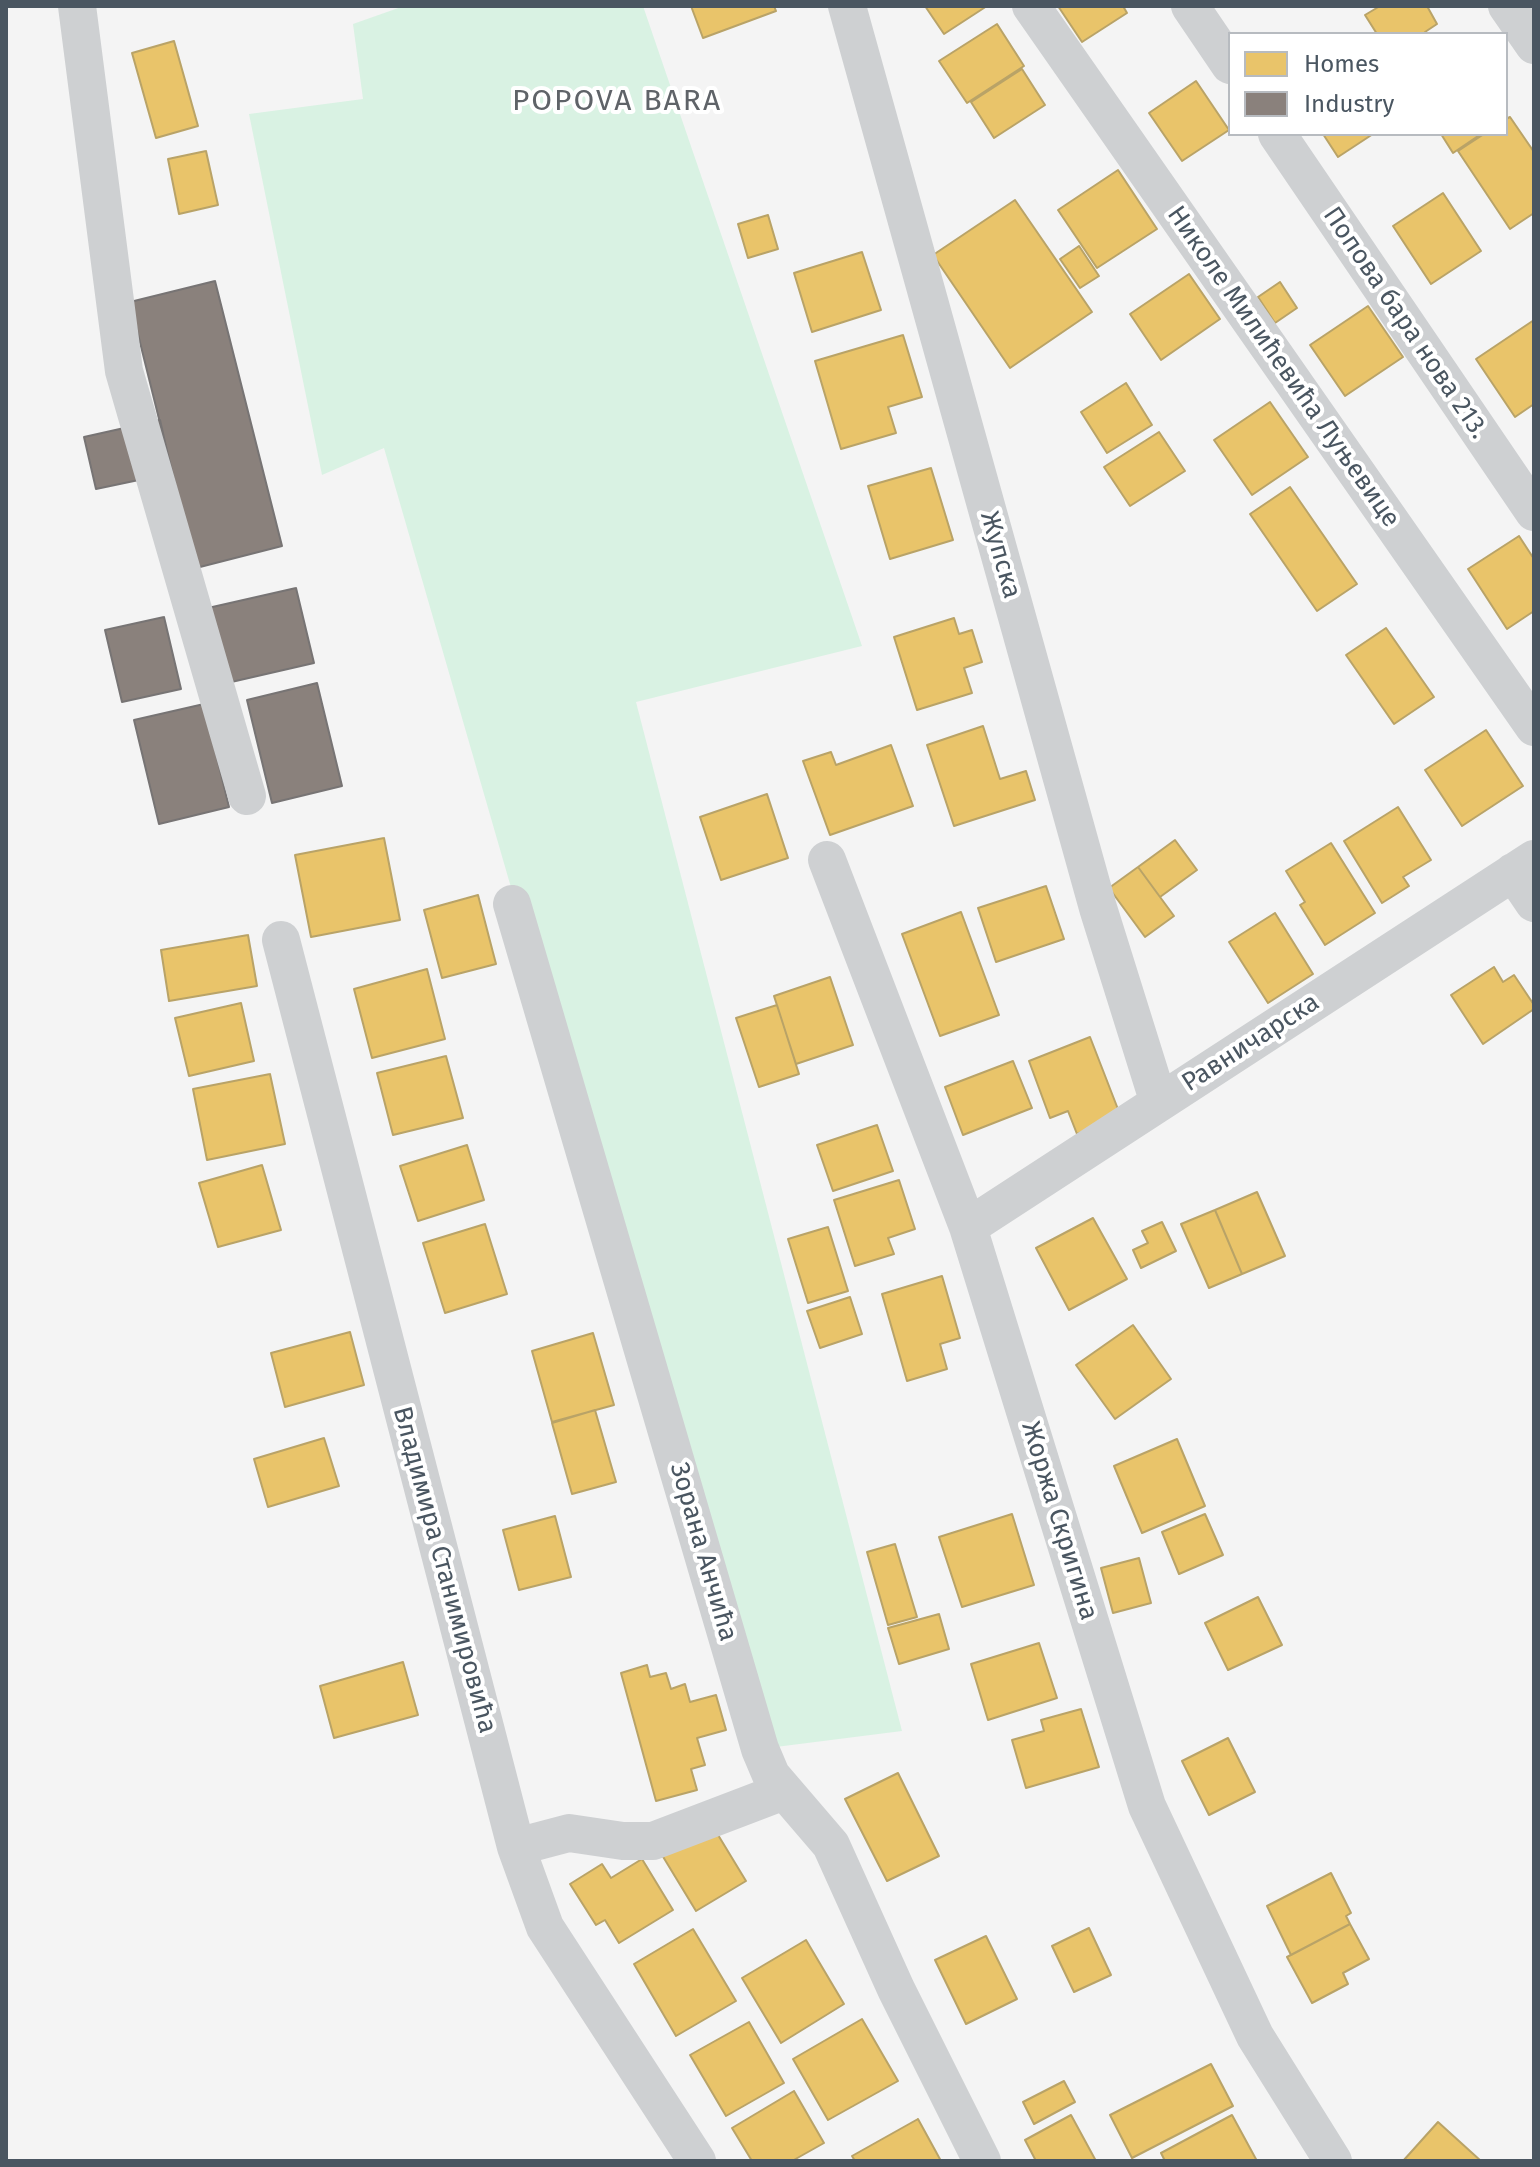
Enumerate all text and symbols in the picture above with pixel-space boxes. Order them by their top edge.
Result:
legend [1228,32,1508,136]
text: Homes [1304,50,1379,78]
district label: POPOVA BARA [512,84,722,120]
text: Industry [1304,90,1394,118]
street label: Николе Милићевића Луњевице [1160,200,1406,534]
street label: Попова бара нова 213. [1316,201,1494,445]
street label: Жупска [973,508,1027,602]
street label: Равничарска [1177,987,1325,1099]
street label: Владимира Станимировића [385,1403,503,1737]
street label: Жоржа Скригина [1014,1418,1104,1624]
street label: Зорана Анчића [663,1459,743,1645]

